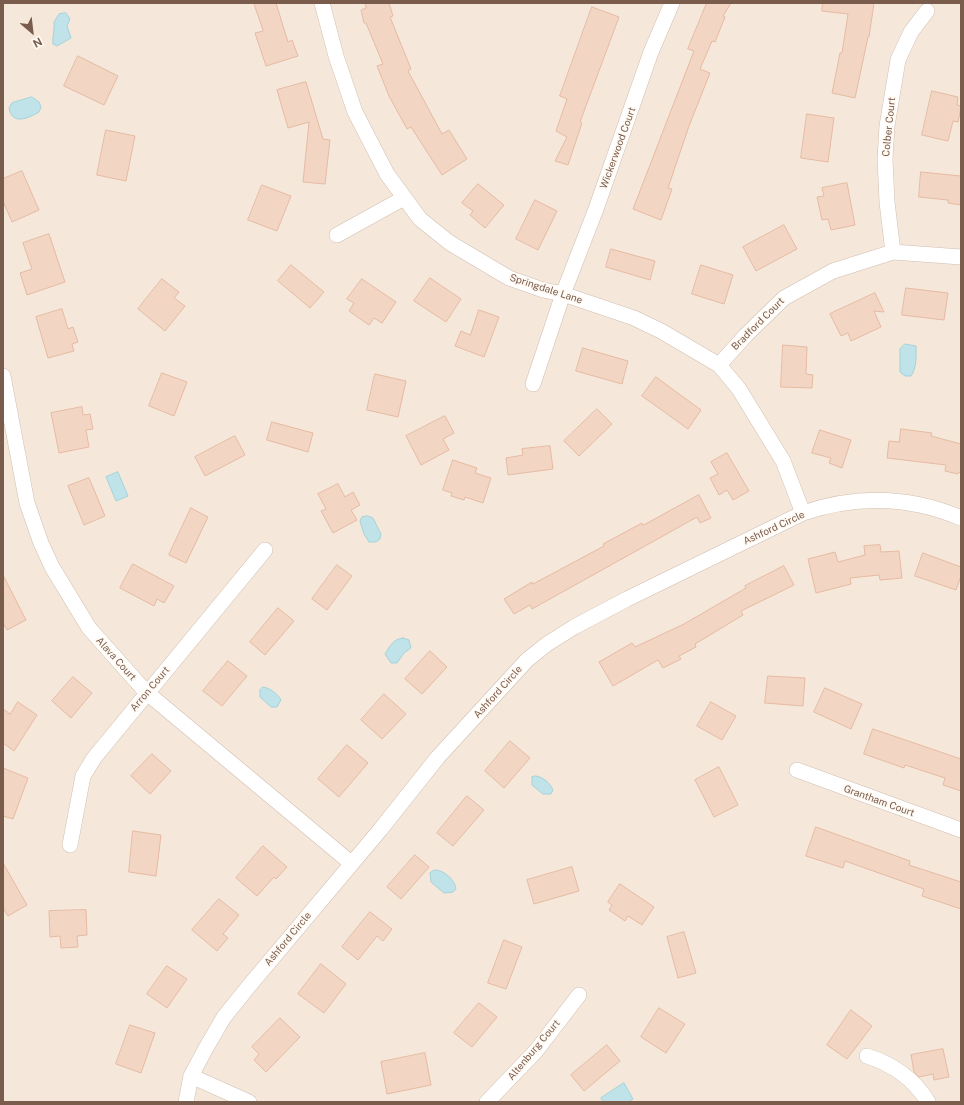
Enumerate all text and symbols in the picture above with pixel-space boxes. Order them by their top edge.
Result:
north arrow [12,12,52,52]
text: N [31,35,44,50]
street label: Colber Court [880,97,898,157]
street label: Wickerwood Court [598,106,638,190]
street label: Springdale Lane [508,272,584,306]
street label: Bradford Court [729,295,787,353]
street label: Ashford Circle [741,509,807,547]
street label: Alava Court [93,635,139,683]
street label: Ashford Circle [471,663,525,721]
street label: Arron Court [128,664,172,714]
street label: Grantham Court [842,783,916,819]
street label: Ashford Circle [262,910,314,968]
street label: Altenburg Court [505,1017,563,1083]

